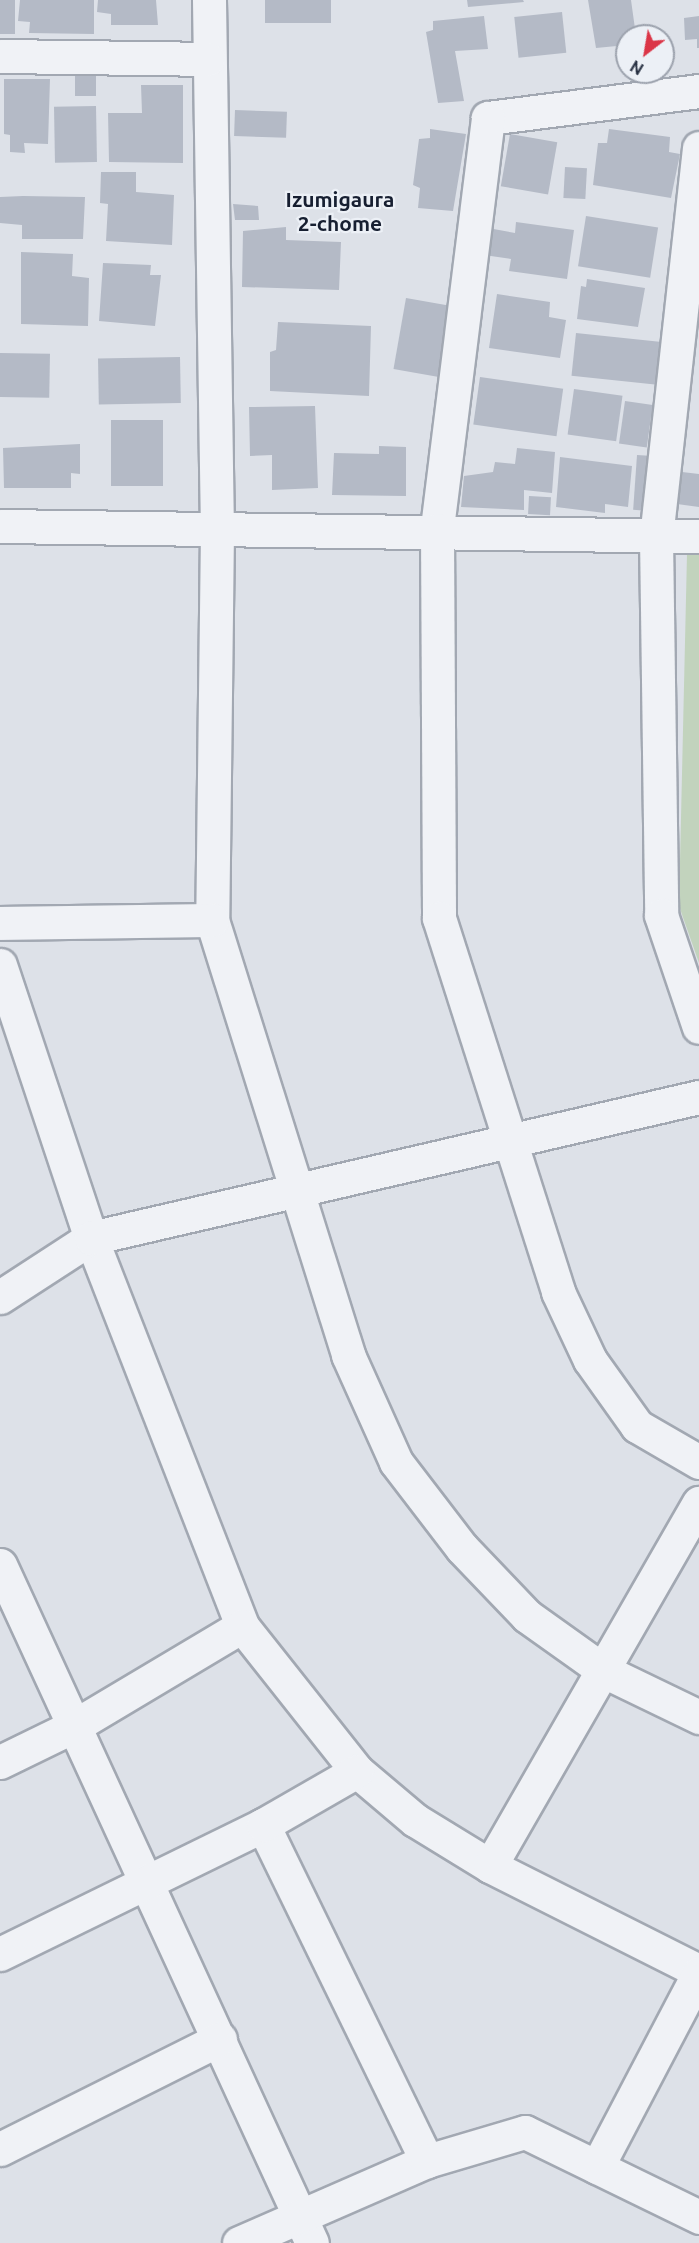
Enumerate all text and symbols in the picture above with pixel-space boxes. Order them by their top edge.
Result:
north arrow [615,24,675,84]
text: N [627,57,647,79]
district label: Izumigaura 2-chome [286,186,394,236]

